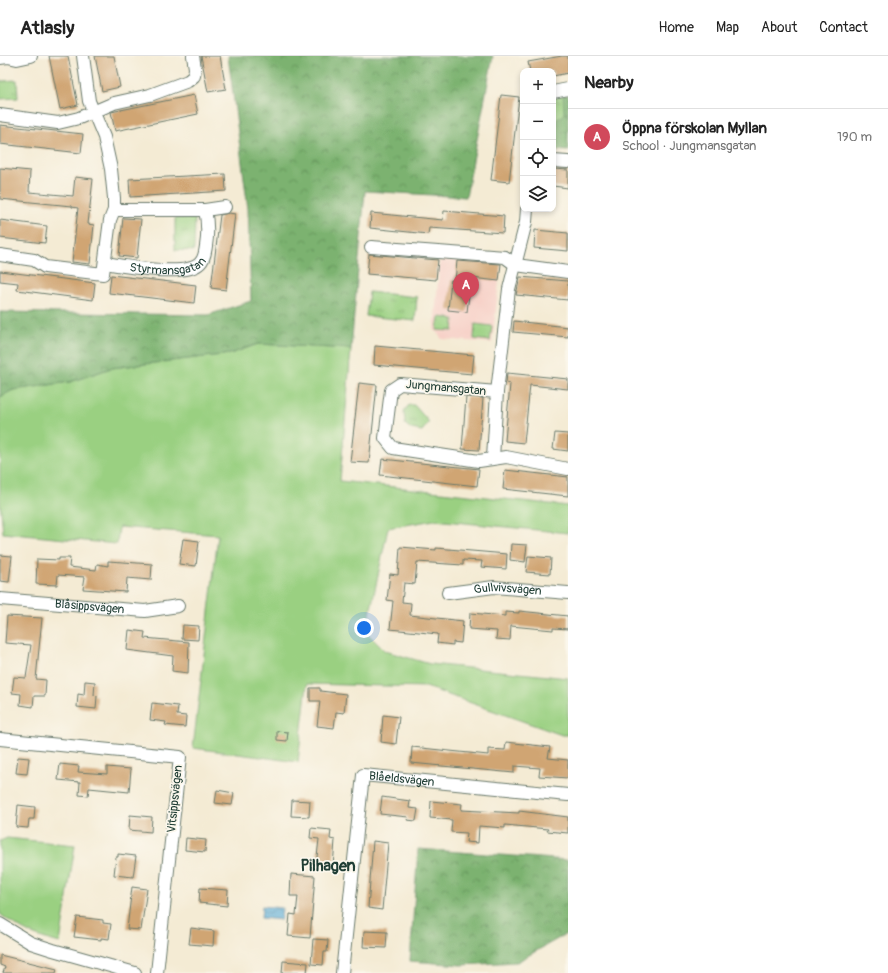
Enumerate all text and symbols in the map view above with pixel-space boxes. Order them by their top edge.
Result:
text: Atlasly [20,16,74,40]
text: Home [659,19,694,36]
text: Map [716,19,739,36]
text: About [761,19,797,36]
text: Contact [819,19,868,36]
map controls [520,68,556,212]
button: + [520,68,556,104]
text: Nearby [584,72,633,93]
button: − [520,104,556,140]
text: Öppna förskolan Myllan [622,119,767,138]
text: A [593,129,601,145]
text: 190 m [837,129,872,145]
text: School · Jungmansgatan [622,138,756,154]
button: locate [520,140,556,176]
button: layers [520,176,556,212]
street label: Styrmansgatan [129,254,210,278]
pin: A [453,272,479,305]
street label: Jungmansgatan [405,377,487,399]
street label: Gullvivsvägen [473,579,542,598]
street label: Blåsippsvägen [54,596,125,617]
your location [354,618,374,638]
street label: Vitsippsvägen [164,764,186,834]
street label: Blåeldsvägen [368,768,435,789]
district label: Pilhagen [300,856,356,876]

